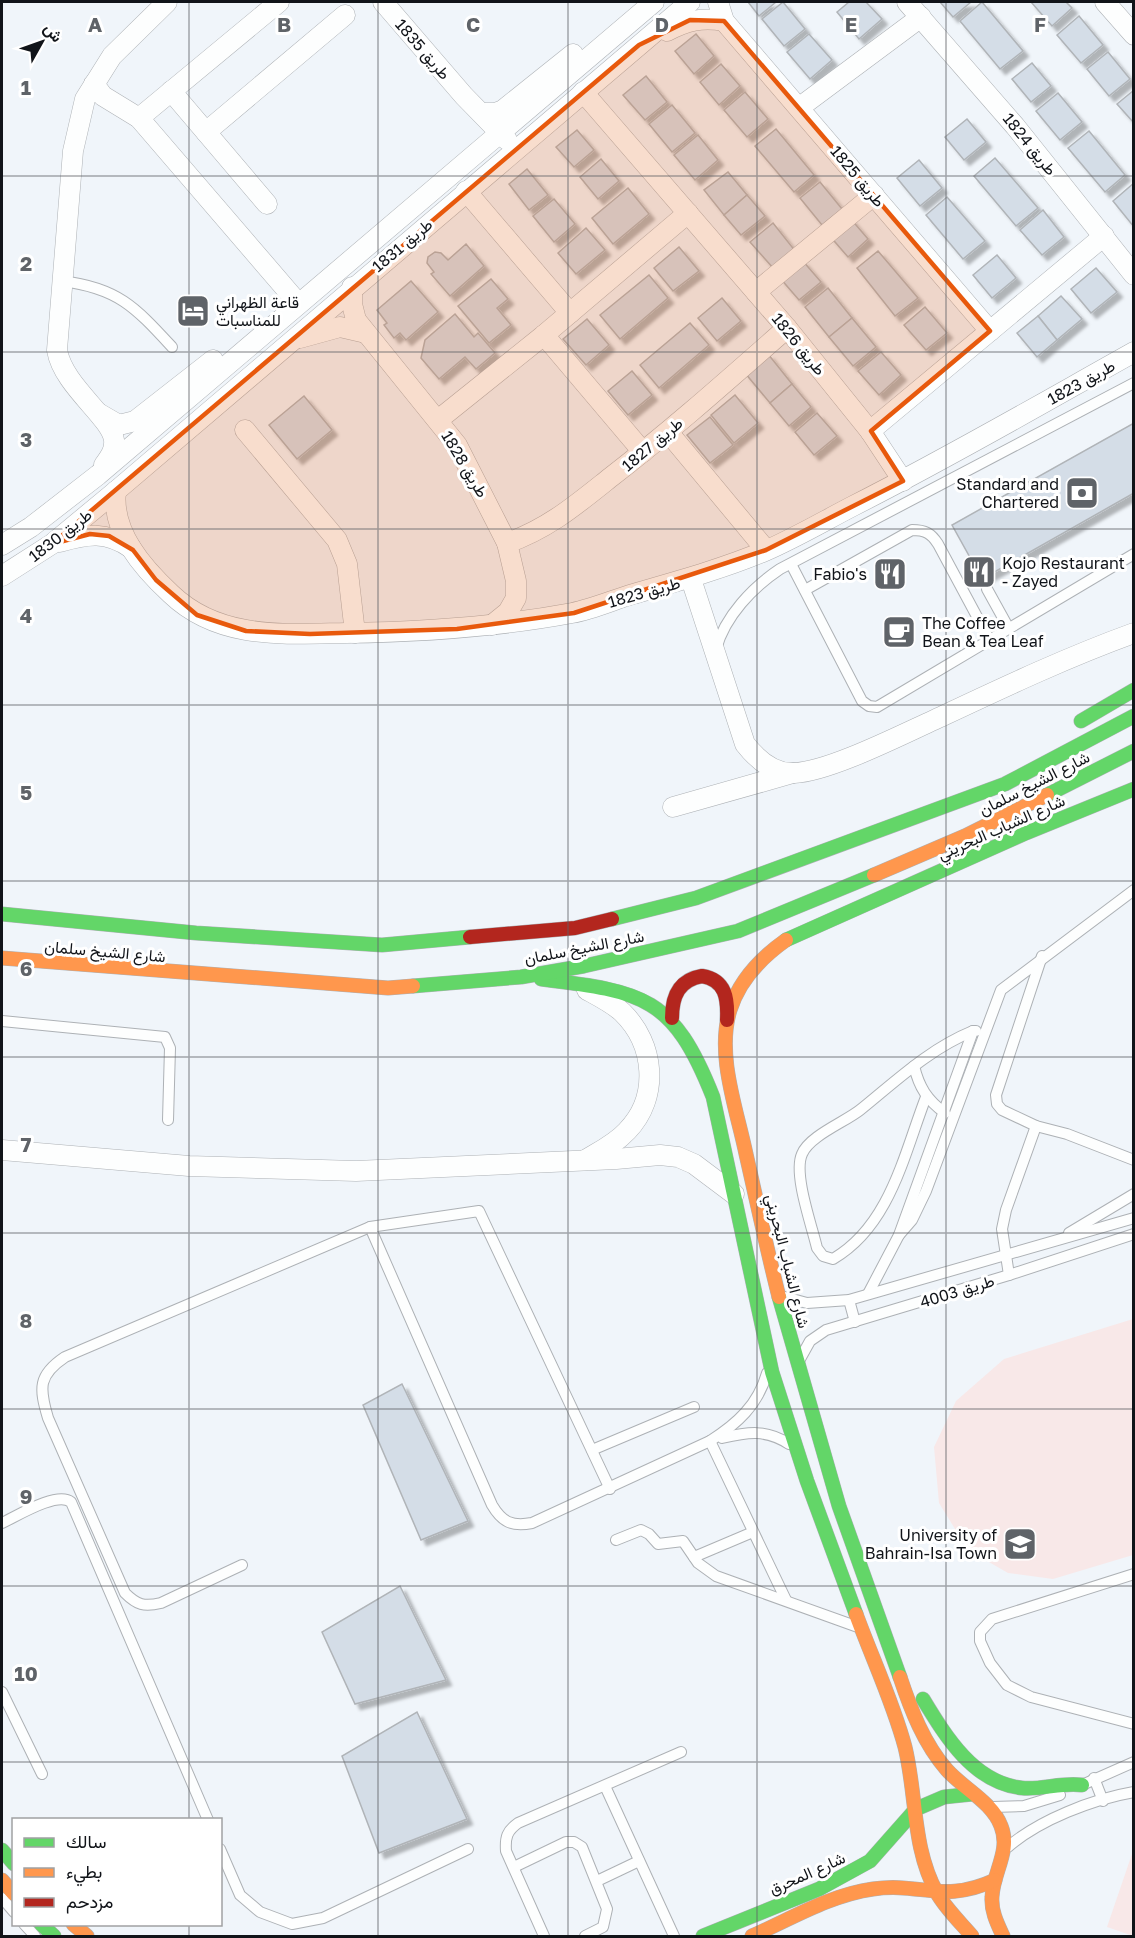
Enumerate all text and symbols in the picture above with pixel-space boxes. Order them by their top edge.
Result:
north arrow [12,12,72,72]
text: A [88,12,102,36]
text: B [277,12,291,36]
text: C [466,12,480,36]
text: D [655,12,669,36]
text: E [845,12,857,36]
text: F [1034,12,1046,36]
street label: طريق 1835 [390,14,455,84]
text: ش [40,19,67,46]
text: 1 [21,75,31,99]
street label: طريق 1824 [998,109,1061,180]
street label: طريق 1825 [826,141,889,211]
street label: طريق 1831 [368,214,437,277]
text: 2 [20,251,32,275]
place label: قاعة الظهراني للمناسبات [216,292,299,330]
hotel icon: قاعة الظهراني للمناسبات [175,293,211,329]
street label: طريق 1826 [767,309,830,380]
street label: طريق 1823 [1044,355,1119,410]
street label: طريق 1827 [618,413,687,476]
text: 3 [20,427,32,451]
street label: طريق 1828 [436,427,493,502]
place label: Standard and Chartered [956,474,1059,512]
bank icon: Standard and Chartered [1064,475,1100,511]
street label: طريق 1830 [24,504,96,567]
place label: Kojo Restaurant - Zayed [1002,553,1125,591]
restaurant icon: Kojo Restaurant - Zayed [961,554,997,590]
restaurant icon: Fabio's [872,556,908,592]
place label: Fabio's [813,564,867,584]
street label: طريق 1823 [606,572,683,613]
text: 4 [20,603,32,627]
place label: The Coffee Bean & Tea Leaf [922,613,1044,651]
cafe icon: The Coffee Bean & Tea Leaf [881,614,917,650]
street label: شارع الشيخ سلمان [975,746,1094,821]
text: 5 [20,780,32,804]
street label: شارع الشباب البحريني [934,790,1069,868]
street label: شارع الشيخ سلمان [522,926,646,970]
street label: شارع الشيخ سلمان [43,936,166,968]
text: 6 [20,956,32,980]
text: 7 [21,1132,32,1156]
street label: شارع الشباب البحريني [758,1192,814,1331]
street label: طريق 4003 [917,1270,997,1313]
text: 8 [20,1308,32,1332]
text: 9 [20,1484,32,1508]
place label: University of Bahrain-Isa Town [865,1525,997,1563]
school or university icon: University of Bahrain-Isa Town [1002,1526,1038,1562]
text: 10 [14,1661,38,1685]
legend [12,1818,222,1926]
text: سالك [66,1830,106,1852]
street label: شارع المحرق [766,1847,849,1901]
text: بطيء [66,1860,102,1887]
text: مزدحم [66,1890,113,1914]

